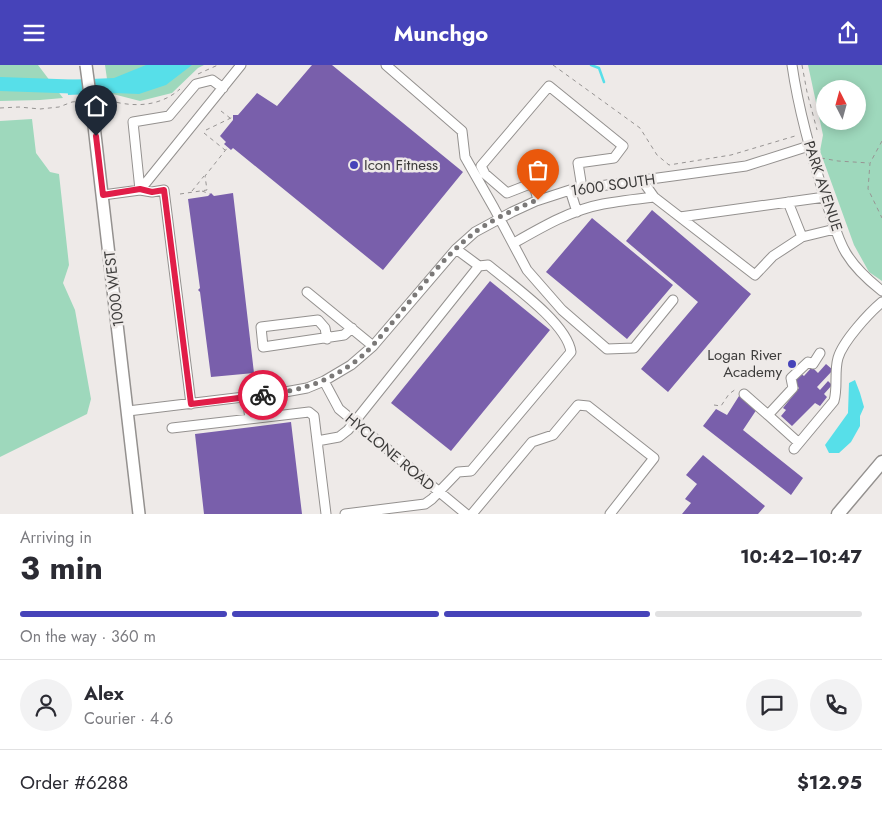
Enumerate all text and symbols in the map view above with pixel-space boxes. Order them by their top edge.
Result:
text: Munchgo [394,17,488,49]
icon: menu [20,19,48,47]
icon: share [834,19,862,47]
north arrow [816,80,866,130]
map controls [816,80,866,130]
pin [75,85,117,136]
icon: home [82,92,110,120]
street label: PARK AVENUE [798,138,848,234]
pin [517,149,559,200]
place label: Icon Fitness [364,154,438,176]
icon: bag [524,156,552,184]
marker: Icon Fitness [348,159,360,171]
street label: 1600 SOUTH [569,168,657,202]
street label: 1000 WEST [98,250,130,328]
place label: Logan River Academy [707,344,783,383]
marker: Logan River Academy [786,358,798,370]
courier [238,370,288,420]
icon: bike [249,381,277,409]
street label: HYCLONE ROAD [340,408,440,496]
text: Arriving in [20,526,92,549]
text: 10:42–10:47 [740,543,862,570]
text: 3 min [20,545,103,591]
text: On the way · 360 m [20,625,156,648]
button: person [20,679,72,731]
button: chat [746,679,798,731]
button: phone [810,679,862,731]
text: Alex [84,680,124,707]
text: Courier · 4.6 [84,707,173,730]
text: Order #6288 [20,769,128,796]
text: $12.95 [797,769,862,796]

